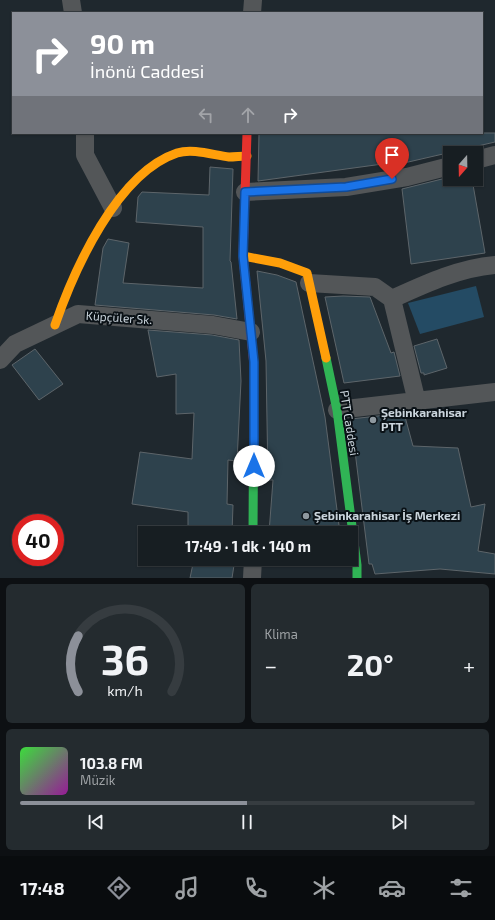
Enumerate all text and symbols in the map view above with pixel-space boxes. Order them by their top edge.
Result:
text: 90 m [90,26,155,60]
icon: right [24,28,76,80]
text: İnönü Caddesi [90,60,204,82]
icon: left [195,104,217,126]
icon: ahead [237,104,259,126]
icon: right [279,104,301,126]
pin [375,138,409,179]
icon: arrive [381,144,403,166]
north arrow [443,146,483,186]
map controls [443,146,483,186]
street label: Küpçüler Sk. [85,308,153,327]
street label: PTT Caddesi [338,389,362,457]
place label: Şebinkarahisar PTT [381,405,467,433]
marker: Şebinkarahisar PTT [368,415,378,425]
position arrow [233,445,275,487]
place label: Şebinkarahisar İş Merkezi [314,508,460,523]
marker: Şebinkarahisar İş Merkezi [301,511,311,521]
speed limit sign: 40 [12,514,64,566]
text: 17:49 · 1 dk · 140 m [185,537,311,555]
text: Klima [265,626,298,642]
text: 36 [101,632,149,682]
text: 20° [347,646,393,682]
text: − [265,652,277,678]
text: + [463,652,475,678]
text: km/h [108,681,143,698]
text: 103.8 FM [80,754,143,772]
text: Müzik [80,772,115,788]
icon: previous [85,811,107,833]
icon: pause [236,811,258,833]
icon: next [388,811,410,833]
icon: directions [105,874,133,902]
icon: music [173,874,201,902]
icon: phone [242,874,270,902]
icon: climate [310,874,338,902]
icon: car [378,874,406,902]
icon: filters [447,874,475,902]
text: 17:48 [20,877,65,899]

